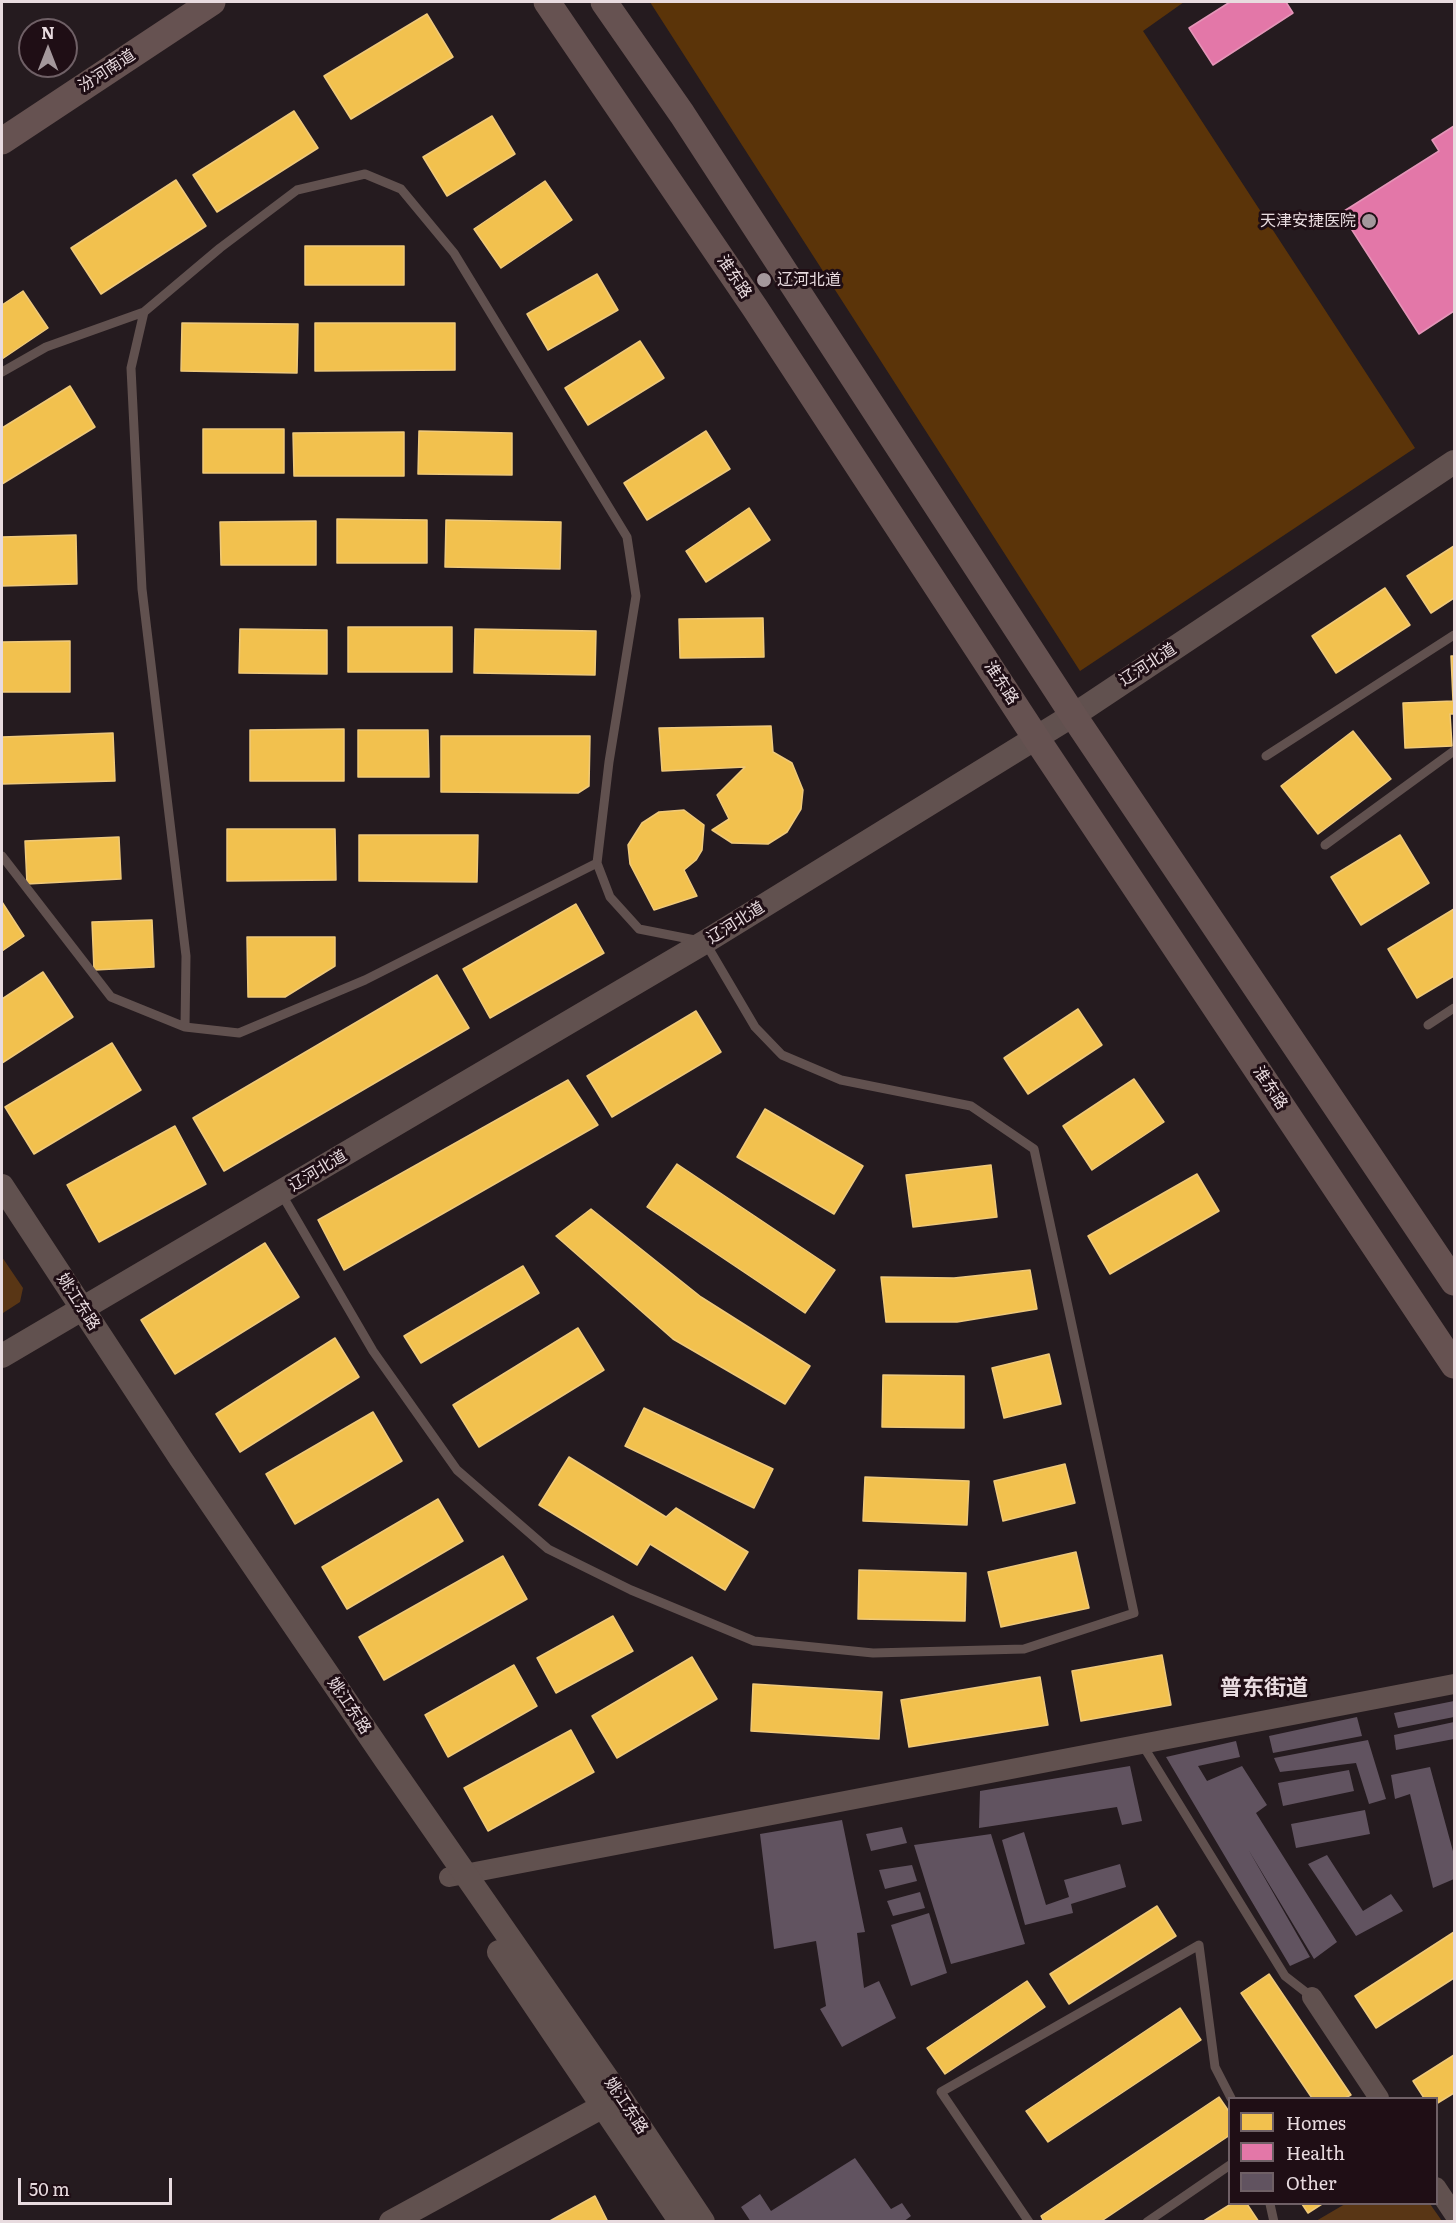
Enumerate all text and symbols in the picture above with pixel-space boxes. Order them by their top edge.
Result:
north arrow [18,18,78,78]
text: N [41,20,55,44]
street label: 汾河南道 [75,46,139,96]
place label: 天津安捷医院 [1260,211,1356,231]
marker: 天津安捷医院 [1360,212,1378,230]
street label: 淮东路 [713,252,755,302]
place label: 辽河北道 [777,270,841,290]
marker: 辽河北道 [755,271,773,289]
street label: 辽河北道 [1116,640,1180,690]
street label: 淮东路 [980,658,1022,708]
street label: 辽河北道 [704,898,768,948]
street label: 淮东路 [1249,1063,1291,1113]
street label: 辽河北道 [286,1146,350,1196]
street label: 姚江东路 [53,1270,103,1334]
street label: 姚江东路 [323,1674,375,1738]
district label: 普东街道 [1220,1676,1308,1702]
street label: 姚江东路 [600,2074,652,2138]
legend [1228,2097,1438,2205]
text: Homes [1286,2109,1346,2136]
text: Health [1286,2139,1345,2166]
scale bar [21,2166,176,2204]
text: Other [1286,2169,1336,2196]
text: 50 m [29,2175,70,2202]

